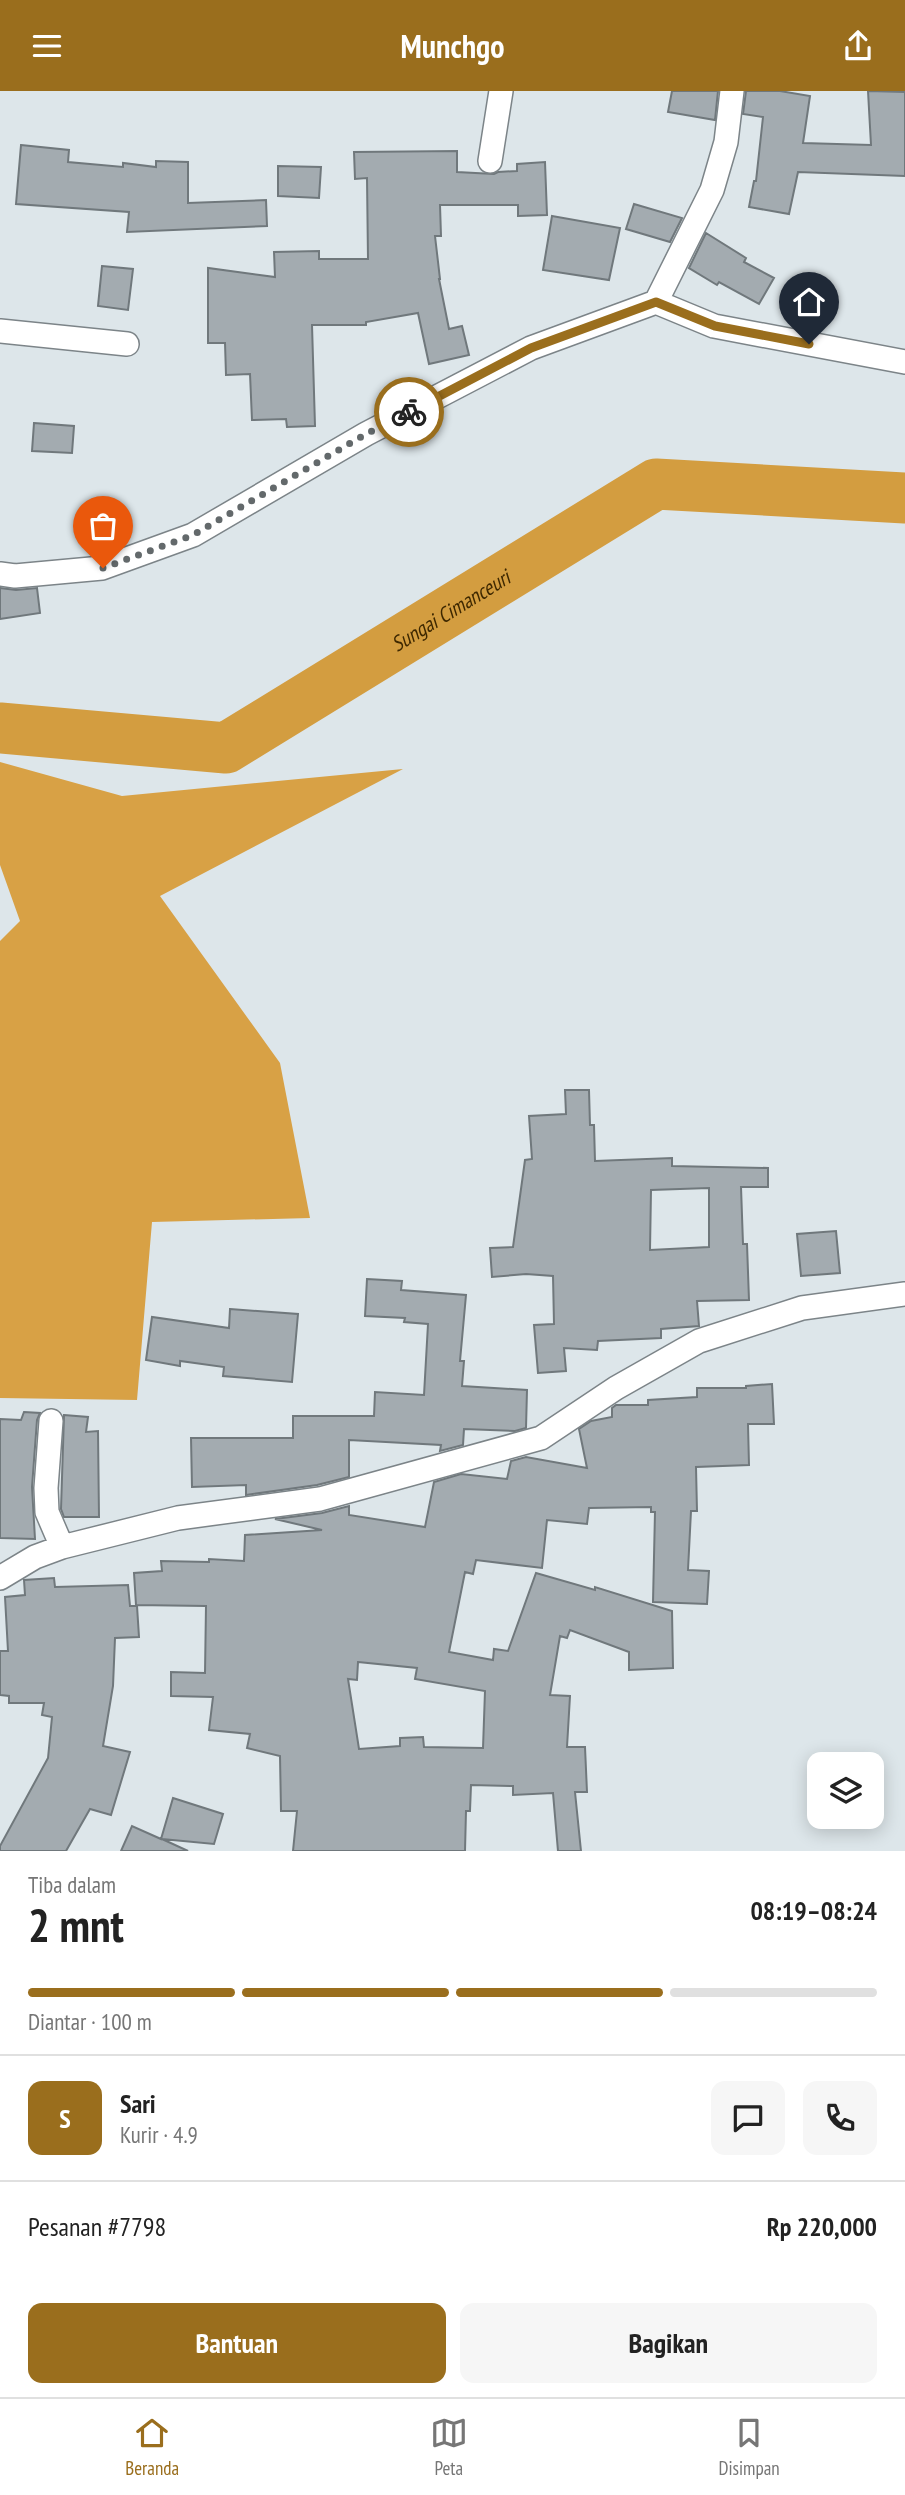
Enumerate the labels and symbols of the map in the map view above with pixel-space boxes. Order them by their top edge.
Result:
pin [779,272,839,344]
courier [374,377,444,447]
pin [73,496,133,568]
water label: Sungai Cimanceuri [386,562,517,657]

